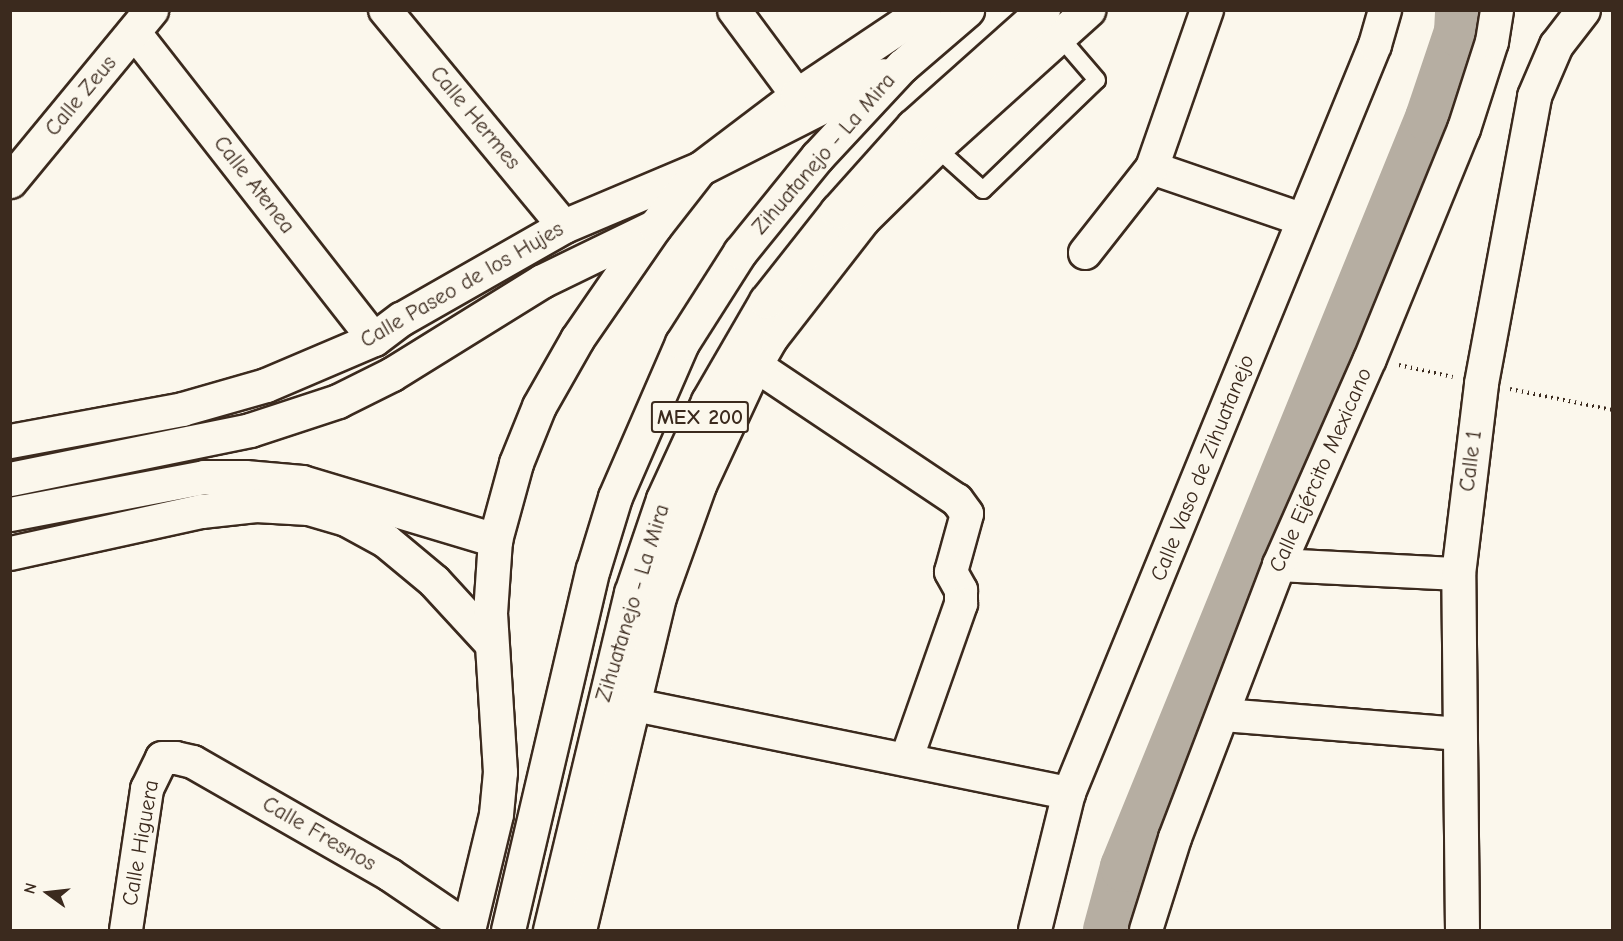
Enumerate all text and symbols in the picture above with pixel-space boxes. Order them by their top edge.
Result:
street label: Calle Zeus [40,50,122,142]
street label: Calle Hermes [424,61,526,175]
street label: Zihuatanejo - La Mira [747,68,901,240]
street label: Calle Atenea [208,131,300,239]
street label: Calle Paseo de los Hujes [356,216,568,354]
street label: Calle Vaso de Zihuatanejo [1145,351,1261,585]
street label: Calle Ejército Mexicano [1264,364,1378,576]
road number: MEX 200 [650,399,750,435]
street label: Calle 1 [1454,429,1488,493]
street label: Zihuatanejo - La Mira [590,501,676,705]
street label: Calle Higuera [117,778,165,908]
street label: Calle Fresnos [257,791,381,877]
north arrow [18,863,78,923]
text: N [21,881,41,896]

